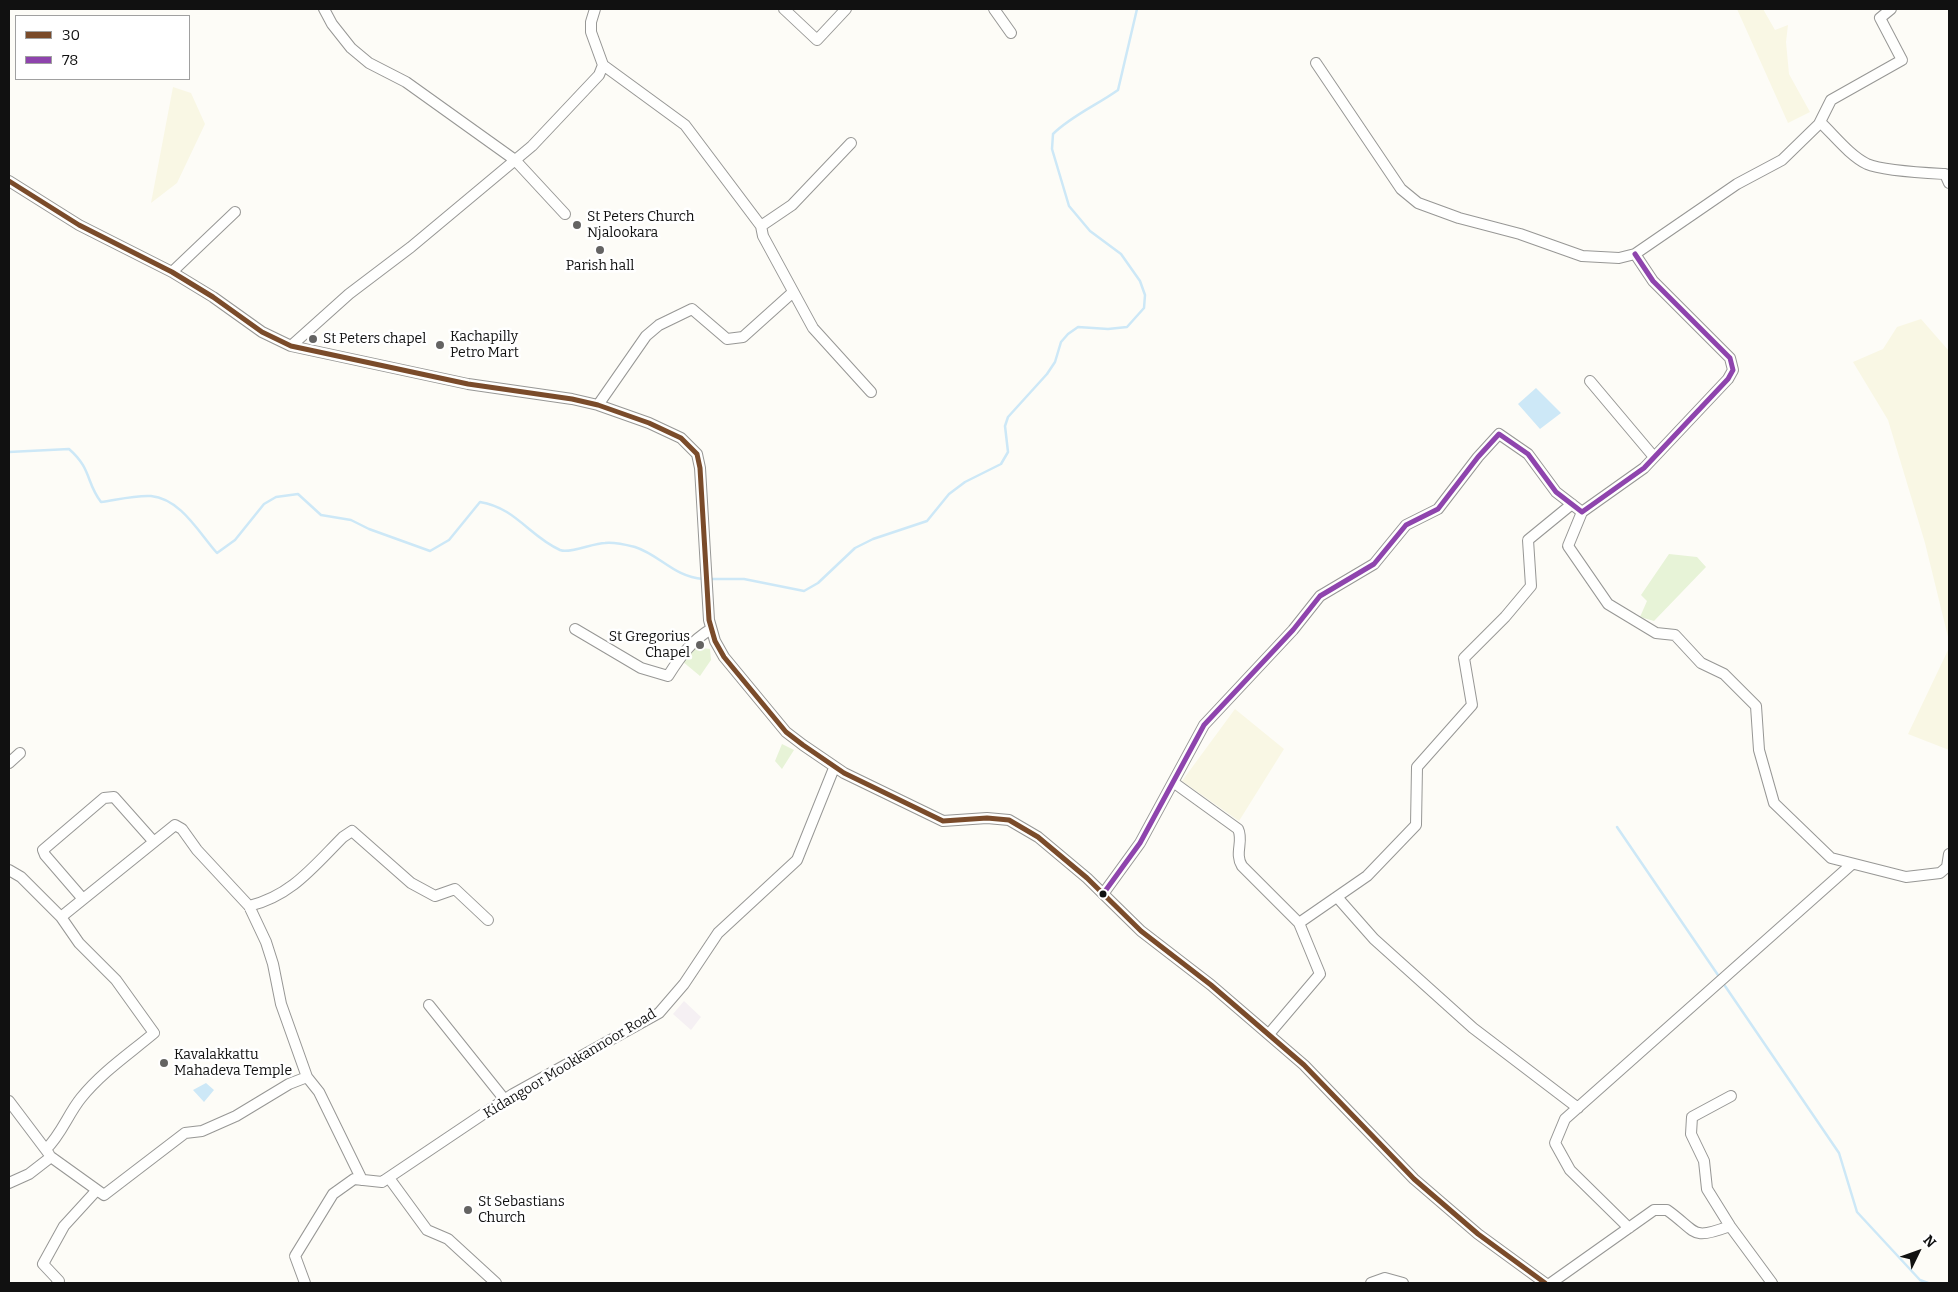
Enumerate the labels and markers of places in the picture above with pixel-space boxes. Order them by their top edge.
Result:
place label: St Peters Church Njalookara [587,209,694,242]
marker: St Peters Church Njalookara [571,219,583,231]
marker: Parish hall [594,244,606,256]
place label: Parish hall [566,258,634,274]
place label: Kachapilly Petro Mart [450,329,519,362]
place label: St Peters chapel [323,331,426,347]
marker: St Peters chapel [307,333,319,345]
marker: Kachapilly Petro Mart [434,339,446,351]
place label: St Gregorius Chapel [609,629,690,662]
marker: St Gregorius Chapel [694,639,706,651]
unlabelled marker [1098,889,1108,899]
place label: Kavalakkattu Mahadeva Temple [174,1047,292,1080]
marker: Kavalakkattu Mahadeva Temple [158,1057,170,1069]
place label: St Sebastians Church [478,1194,565,1226]
marker: St Sebastians Church [462,1204,474,1216]

